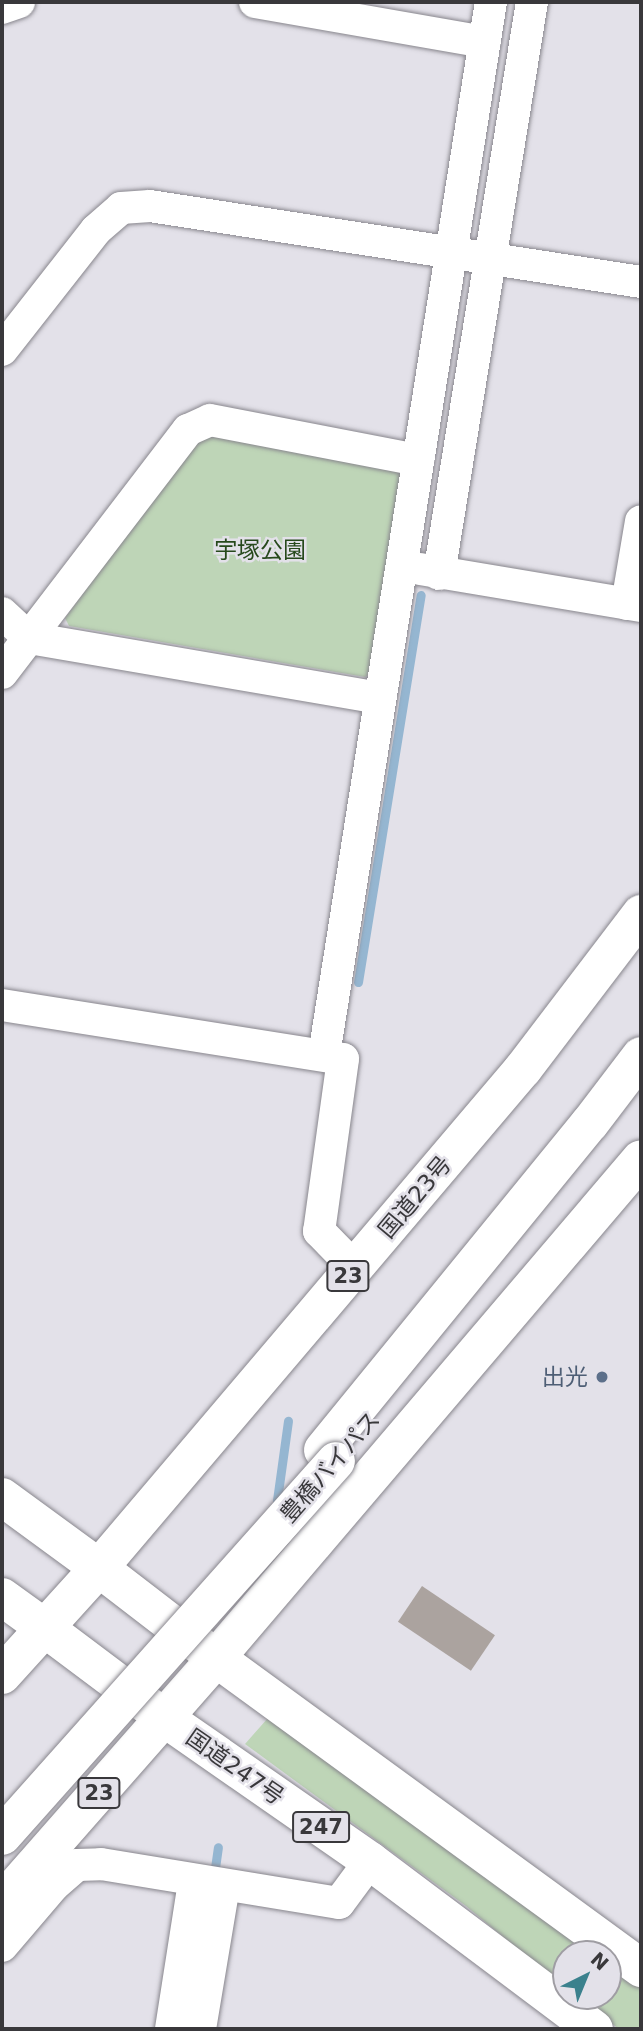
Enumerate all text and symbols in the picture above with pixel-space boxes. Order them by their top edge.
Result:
park label: 宇塚公園 [214,536,306,564]
street label: 国道23号 [373,1150,457,1244]
road number: 23 [325,1258,371,1294]
place label: 出光 [542,1363,588,1391]
marker: 出光 [594,1369,610,1385]
street label: 豊橋バイパス [274,1406,386,1528]
street label: 国道247号 [181,1723,289,1811]
road number: 23 [76,1776,122,1811]
road number: 247 [291,1810,351,1844]
north arrow [552,1940,622,2010]
text: N [587,1948,613,1975]

